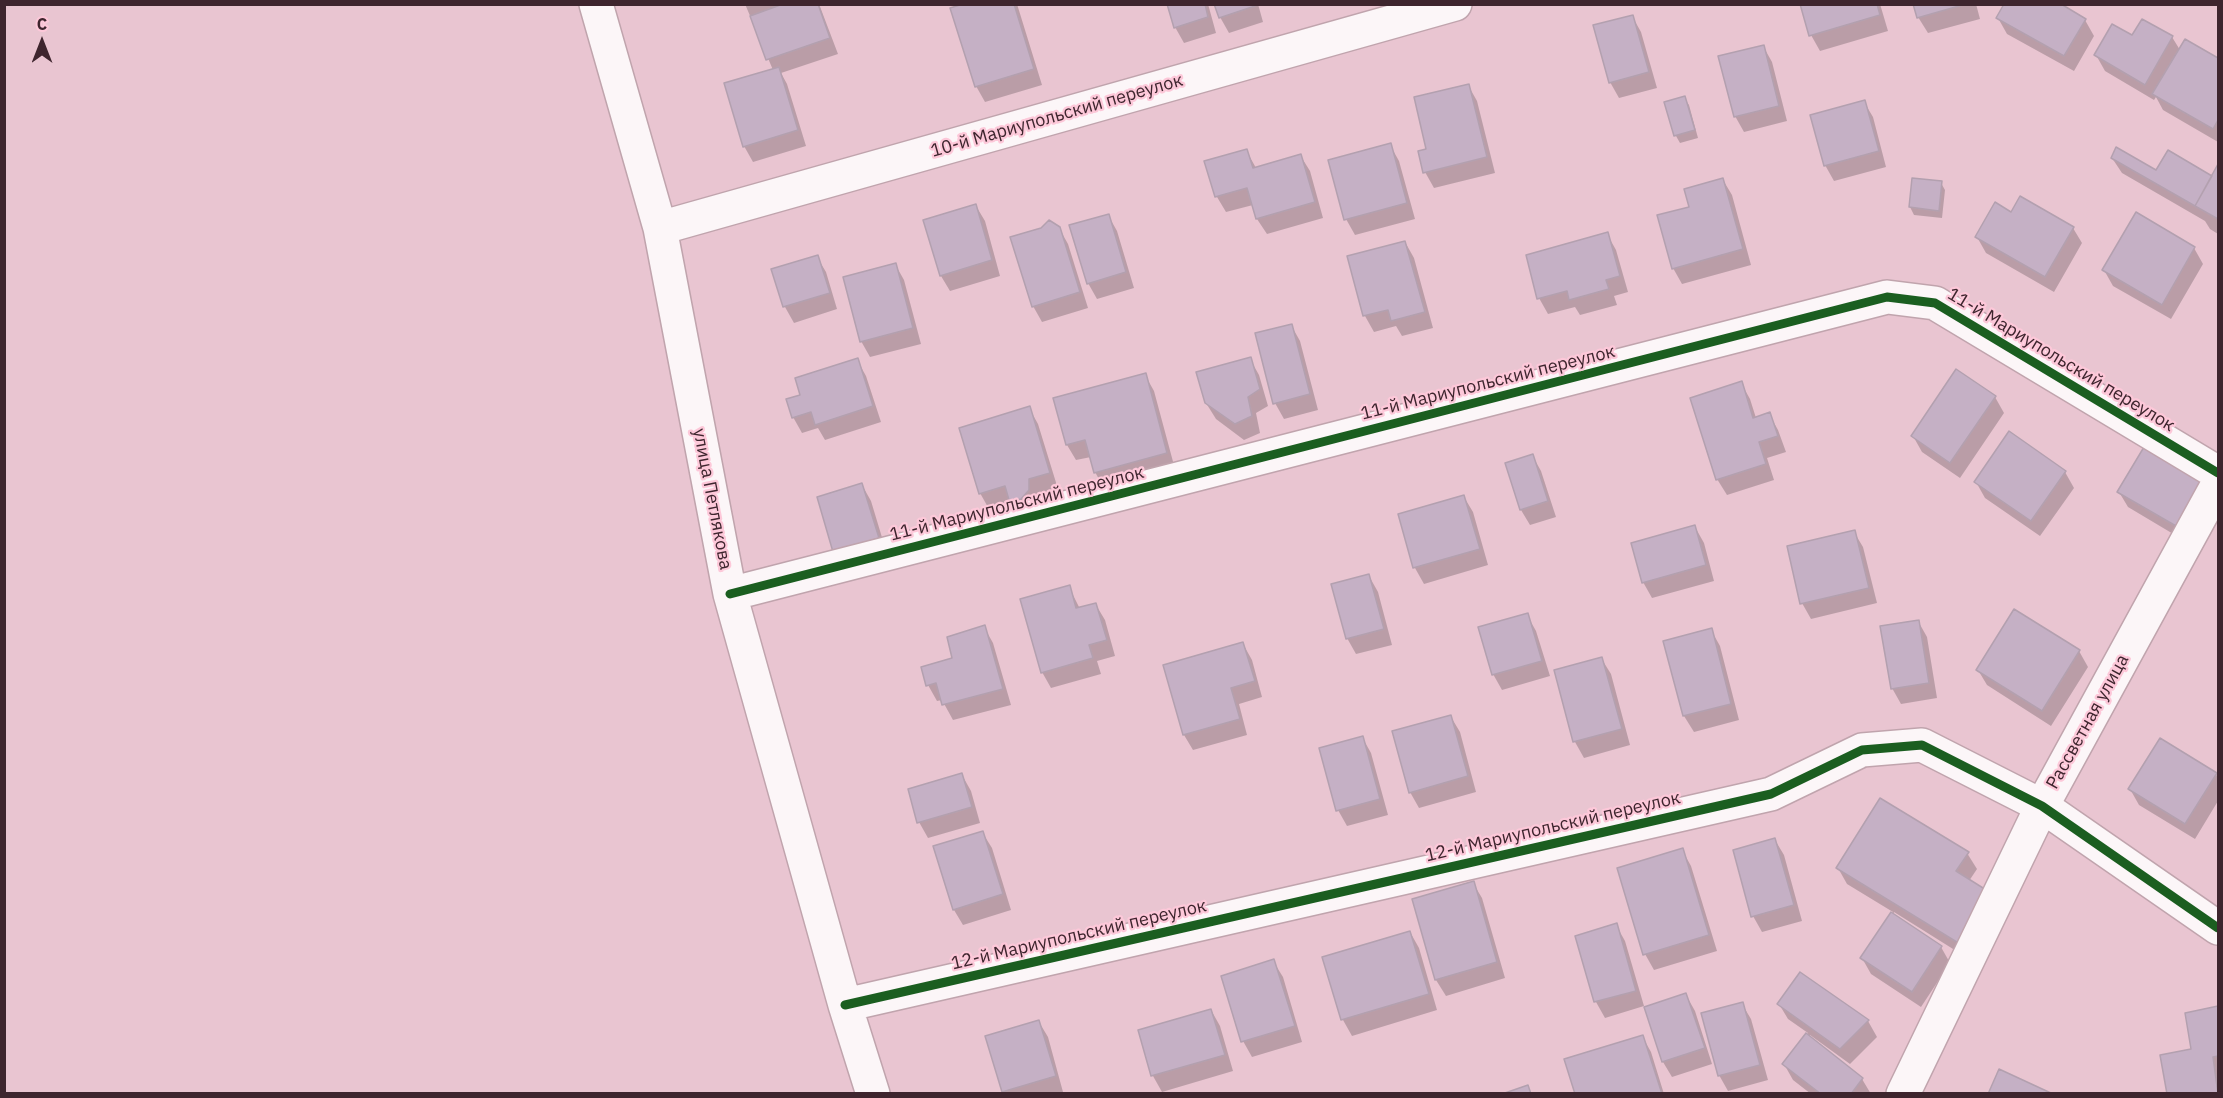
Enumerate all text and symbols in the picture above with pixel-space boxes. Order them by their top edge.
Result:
north arrow [12,12,72,72]
text: С [37,14,47,34]
street label: 10-й Мариупольский переулок [928,70,1186,162]
street label: 11-й Мариупольский переулок [1943,283,2179,437]
street label: 11-й Мариупольский переулок [1359,341,1617,425]
street label: улица Петлякова [688,427,736,571]
street label: 11-й Мариупольский переулок [888,462,1146,546]
street label: Рассветная улица [2042,651,2134,793]
street label: 12-й Мариупольский переулок [1423,787,1683,867]
street label: 12-й Мариупольский переулок [949,895,1209,975]

